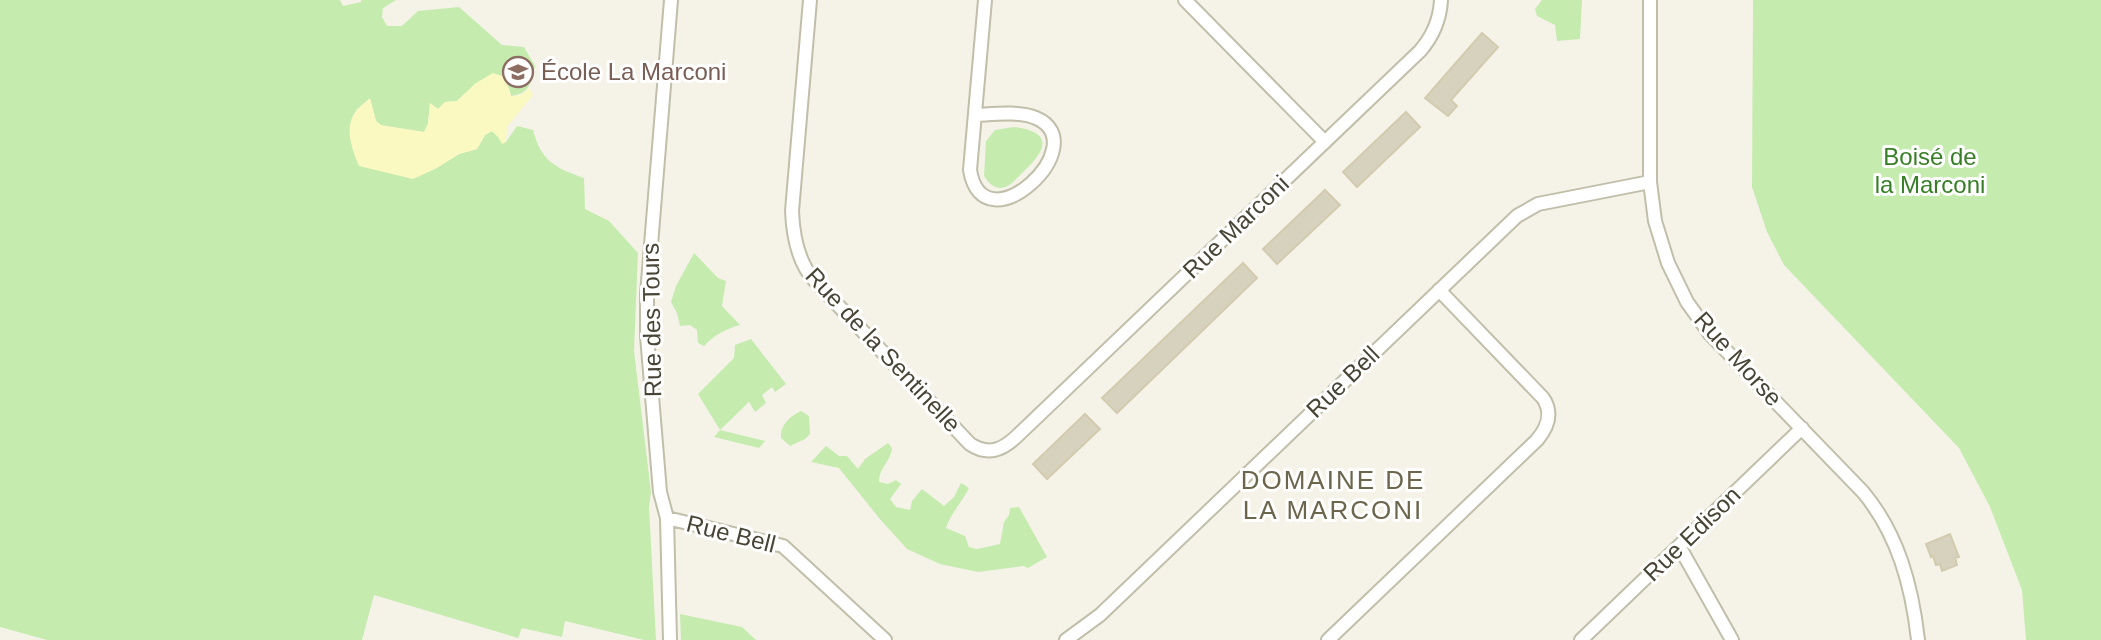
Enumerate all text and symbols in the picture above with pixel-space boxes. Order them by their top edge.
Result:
school or university icon: École La Marconi [501,55,535,89]
place label: École La Marconi [541,58,726,85]
park label: Boisé de la Marconi [1875,143,1985,198]
street label: Rue Marconi [1177,170,1294,284]
street label: Rue des Tours [637,243,666,397]
street label: Rue de la Sentinelle [800,262,966,437]
street label: Rue Morse [1689,306,1788,411]
street label: Rue Bell [1301,340,1385,423]
district label: DOMAINE DE LA MARCONI [1241,465,1425,525]
street label: Rue Edison [1638,481,1746,586]
street label: Rue Bell [684,509,778,558]

